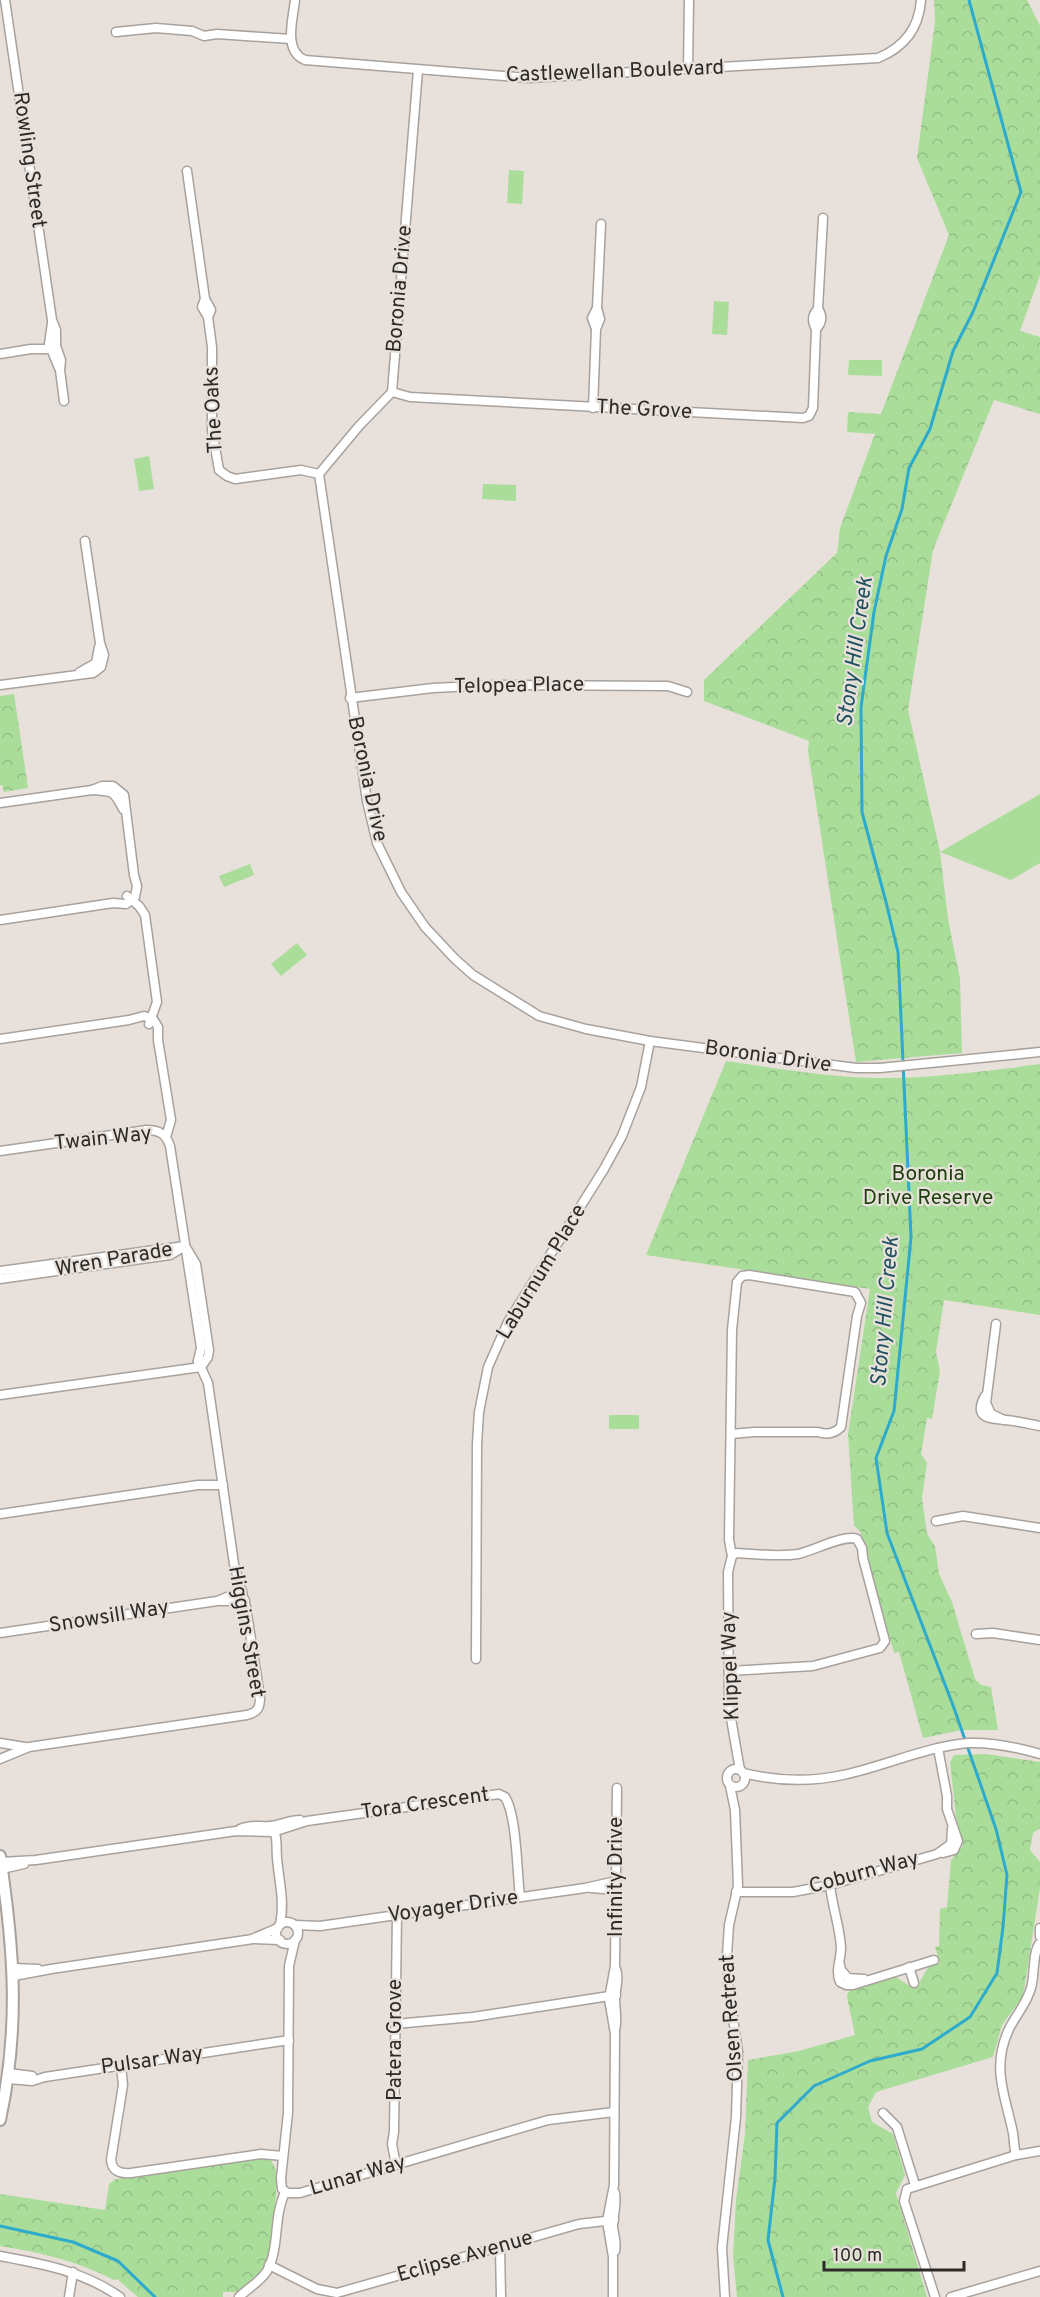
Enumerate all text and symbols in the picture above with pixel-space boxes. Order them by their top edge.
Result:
street label: Castlewellan Boulevard [505,55,725,89]
street label: Rowling Street [6,90,52,230]
street label: Boronia Drive [381,224,419,354]
street label: The Oaks [198,366,230,454]
street label: The Grove [595,394,693,426]
water label: Stony Hill Creek [832,574,880,729]
street label: Telopea Place [454,671,584,701]
street label: Boronia Drive [341,714,393,844]
street label: Boronia Drive [703,1035,833,1079]
street label: Twain Way [53,1120,153,1158]
park label: Boronia Drive Reserve [863,1161,993,1212]
street label: Laburnum Place [491,1199,593,1345]
water label: Stony Hill Creek [866,1235,906,1388]
street label: Wren Parade [53,1236,175,1284]
street label: Higgins Street [221,1564,271,1700]
street label: Snowsill Way [47,1594,171,1640]
street label: Klippel Way [716,1611,746,1721]
street label: Tora Crescent [359,1782,491,1826]
street label: Infinity Drive [603,1817,630,1937]
street label: Coburn Way [806,1845,922,1901]
street label: Voyager Drive [386,1884,520,1930]
street label: Olsen Retreat [714,1953,750,2083]
street label: Patera Grove [382,1979,409,2101]
street label: Pulsar Way [99,2040,205,2082]
street label: Lunar Way [307,2149,409,2203]
street label: Eclipse Avenue [394,2225,536,2289]
scale bar [824,2234,964,2272]
text: 100 m [833,2245,882,2268]

